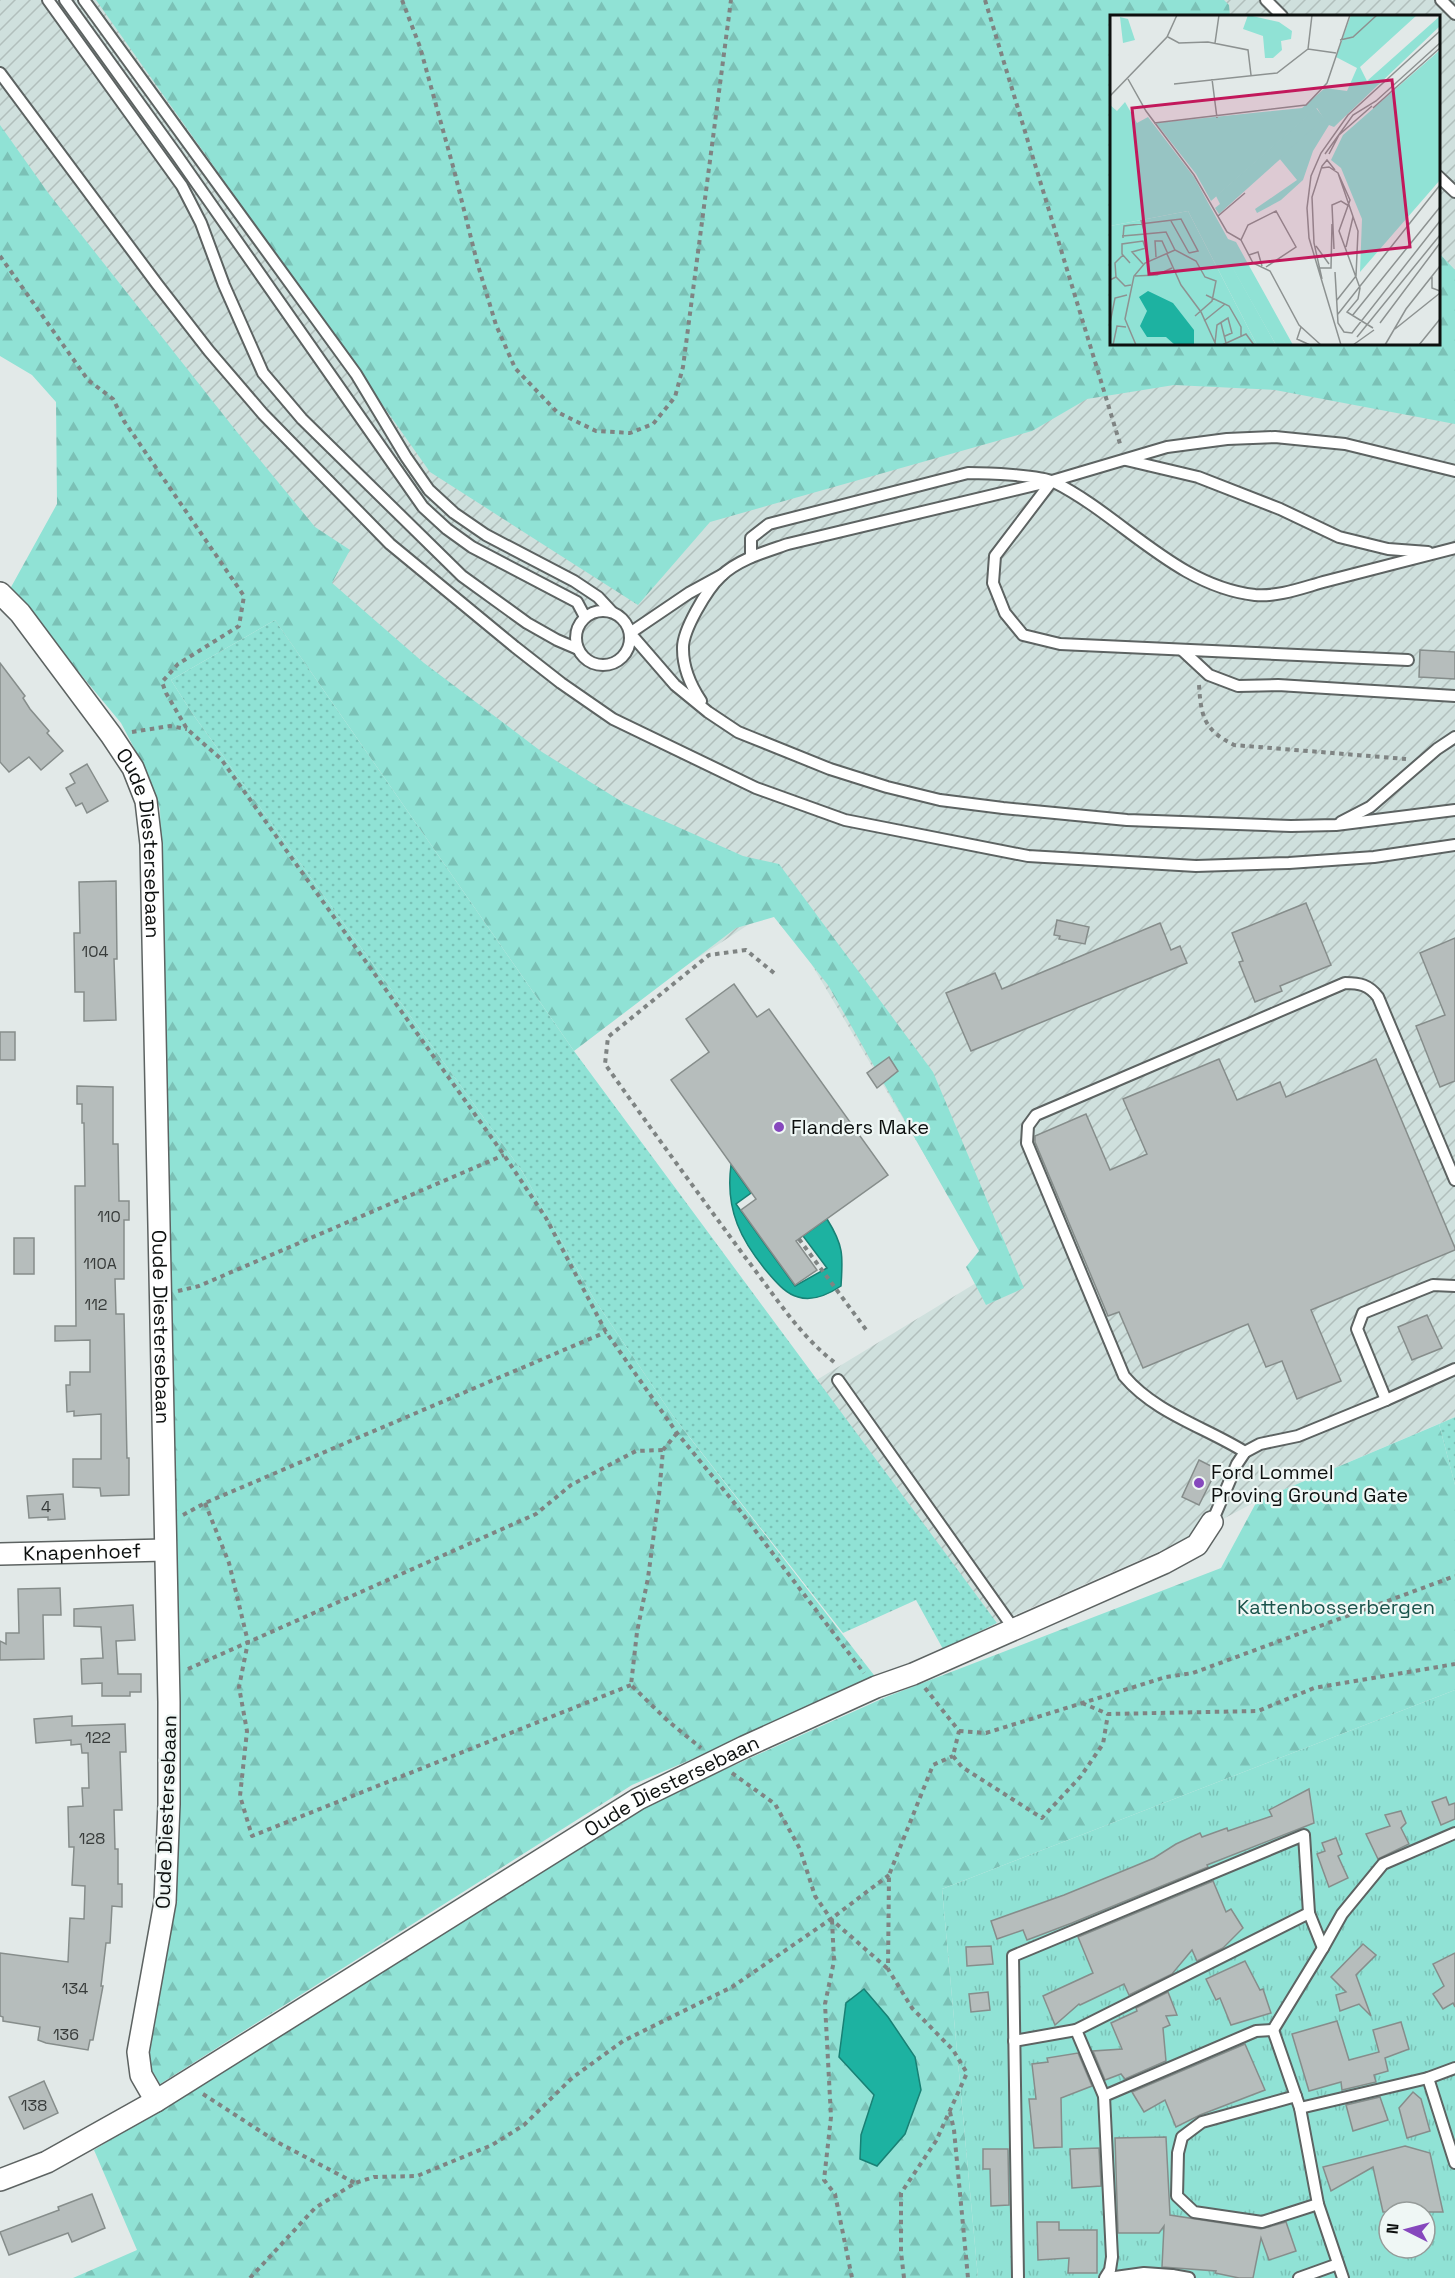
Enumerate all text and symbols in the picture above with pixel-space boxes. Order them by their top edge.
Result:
inset map [1110,15,1440,345]
street label: Oude Diestersebaan [110,743,166,939]
house number: 104 [82,941,108,962]
place label: Flanders Make [791,1114,929,1140]
marker: Flanders Make [772,1120,786,1134]
house number: 110 [97,1206,121,1227]
street label: Oude Diestersebaan [146,1230,176,1424]
house number: 110A [83,1253,117,1274]
house number: 112 [84,1294,108,1315]
place label: Ford Lommel Proving Ground Gate [1211,1459,1408,1508]
marker: Ford Lommel Proving Ground Gate [1192,1476,1206,1490]
house number: 4 [41,1496,51,1517]
street label: Knapenhoef [23,1538,141,1566]
park label: Kattenbosserbergen [1237,1594,1435,1620]
street label: Oude Diestersebaan [150,1714,182,1910]
house number: 122 [85,1727,111,1748]
street label: Oude Diestersebaan [579,1729,763,1843]
house number: 128 [79,1828,105,1849]
house number: 134 [62,1978,88,1999]
house number: 136 [53,2024,79,2045]
house number: 138 [21,2095,47,2116]
north arrow [1377,2200,1437,2260]
text: N [1382,2222,1404,2235]

